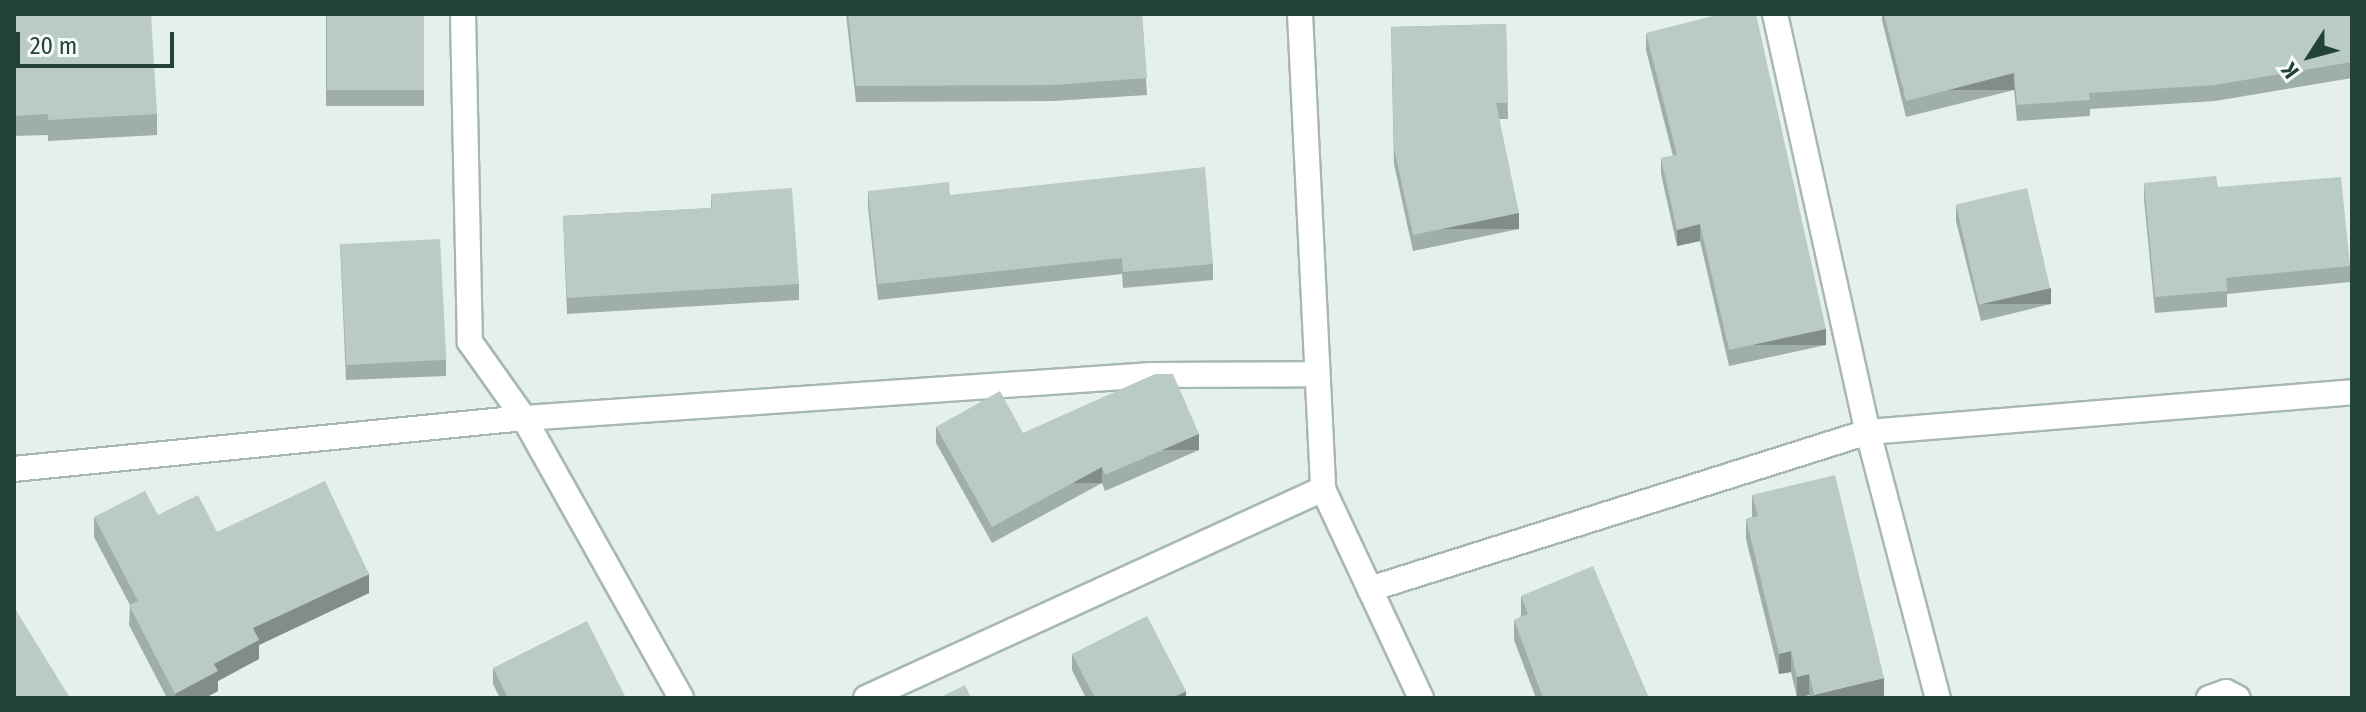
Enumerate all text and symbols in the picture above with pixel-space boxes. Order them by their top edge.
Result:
scale bar [20,16,178,66]
north arrow [2270,16,2350,96]
text: 20 m [30,32,77,60]
text: K [2276,57,2305,84]

